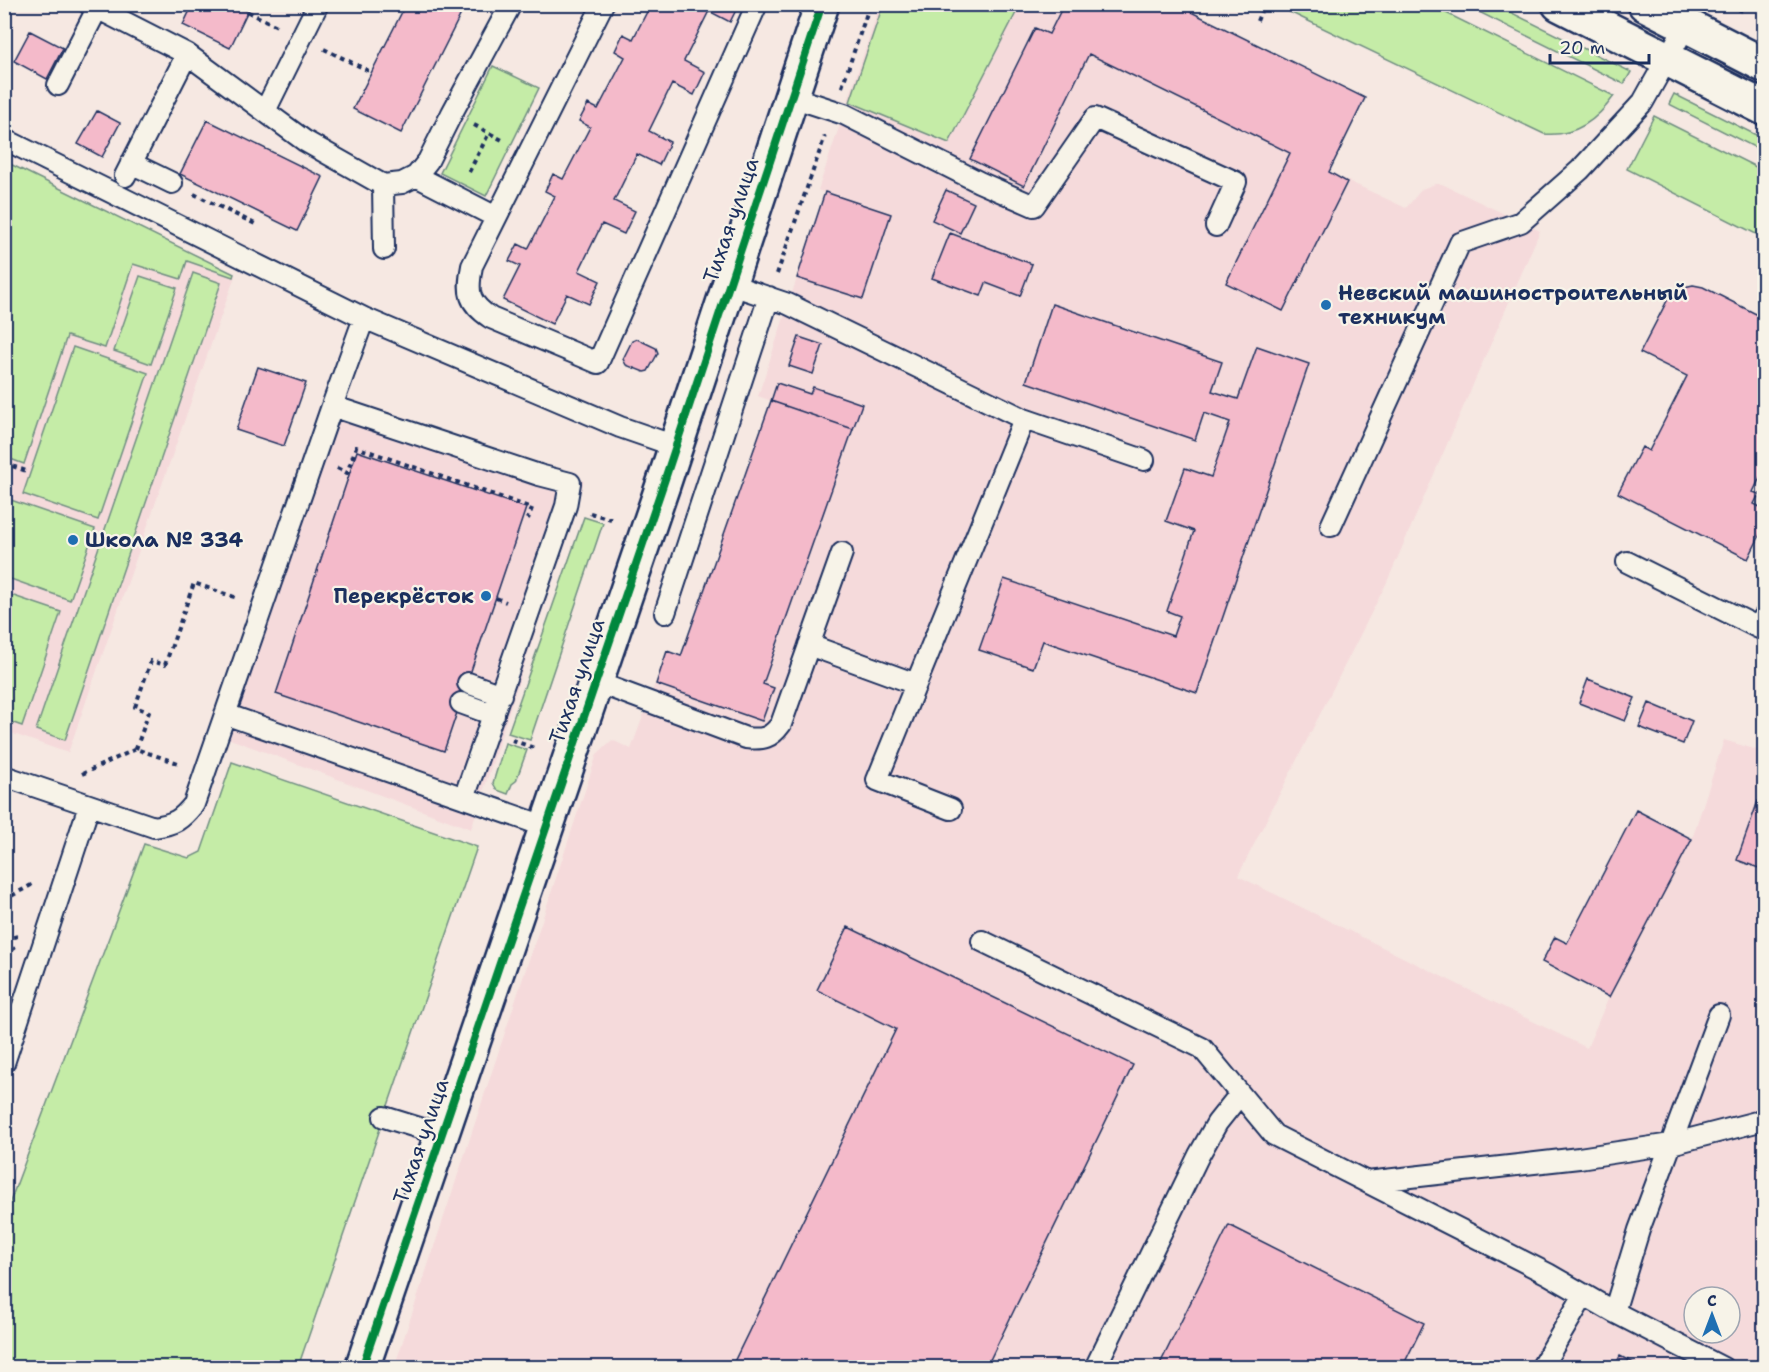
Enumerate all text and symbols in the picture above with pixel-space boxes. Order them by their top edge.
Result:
scale bar [1550,27,1649,65]
text: 20 m [1559,36,1605,60]
street label: Тихая улица [697,154,765,286]
place label: Невский машиностроительный техникум [1338,279,1688,331]
marker: Невский машиностроительный техникум [1319,298,1333,312]
place label: Школа № 334 [85,526,243,554]
marker: Школа № 334 [66,533,80,547]
place label: Перекрёсток [334,582,474,610]
marker: Перекрёсток [479,589,493,603]
street label: Тихая улица [543,615,611,747]
street label: Тихая улица [387,1075,455,1207]
north arrow [1682,1285,1742,1345]
text: С [1707,1290,1717,1311]

